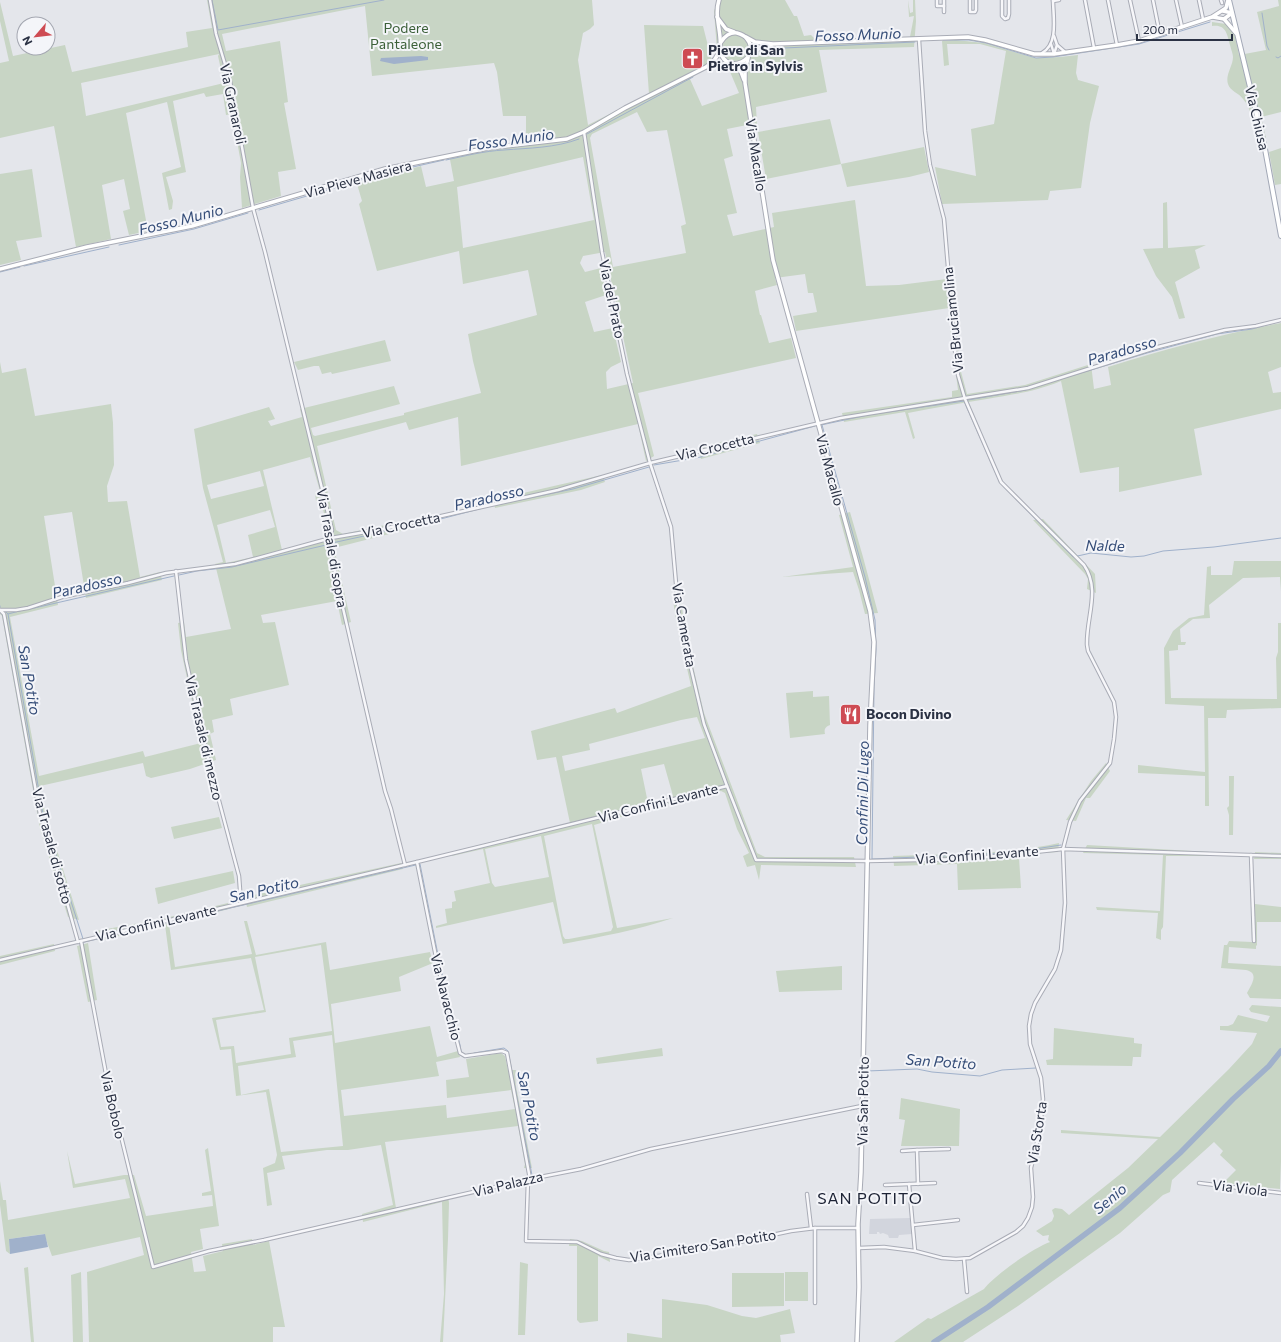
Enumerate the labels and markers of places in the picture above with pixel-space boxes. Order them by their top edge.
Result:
place label: Pieve di San Pietro in Sylvis [708,41,804,74]
church icon: Pieve di San Pietro in Sylvis [680,45,706,71]
restaurant icon: Bocon Divino [838,701,864,727]
place label: Bocon Divino [866,705,952,722]

